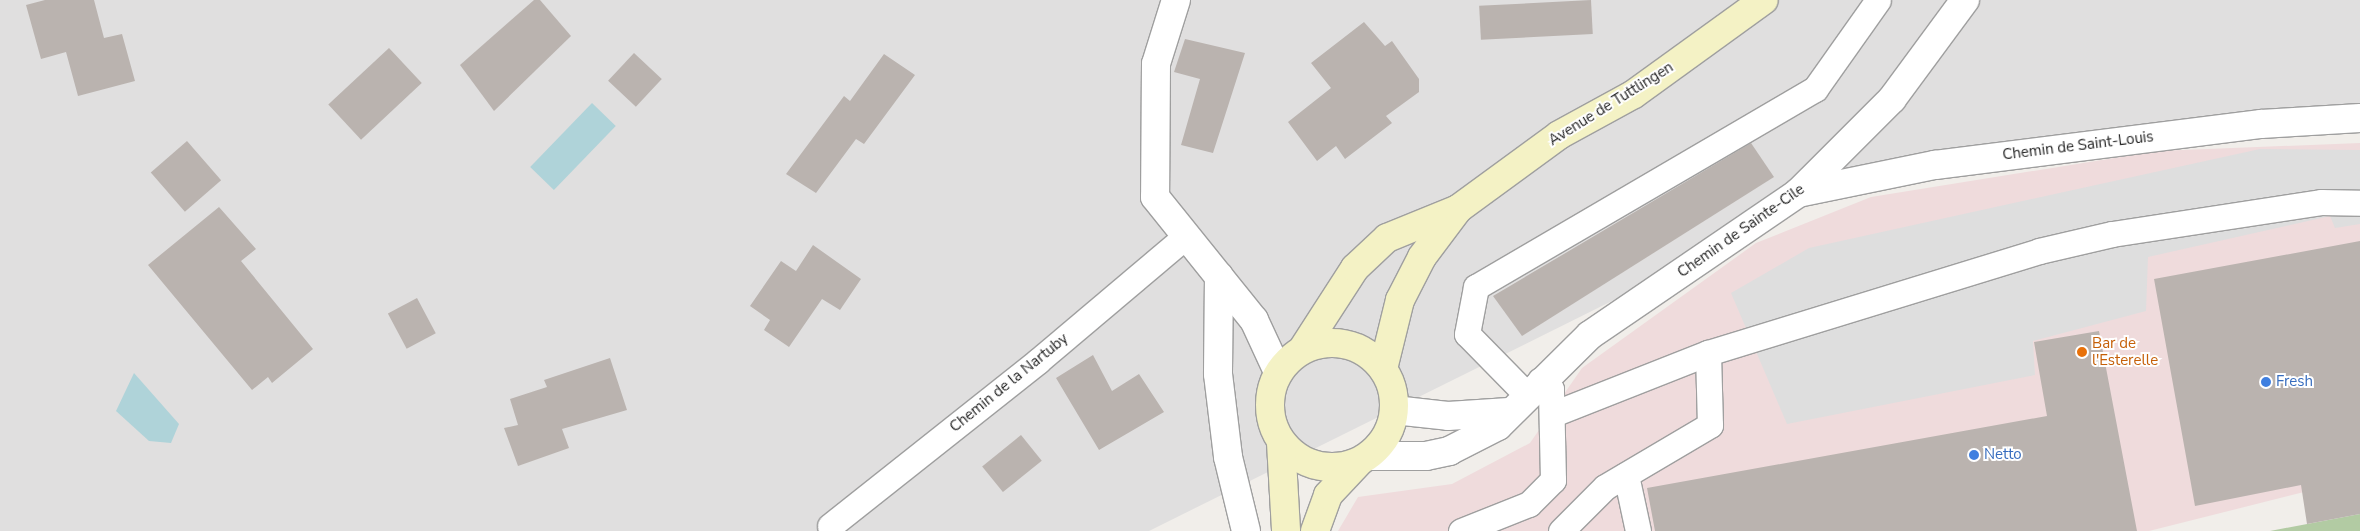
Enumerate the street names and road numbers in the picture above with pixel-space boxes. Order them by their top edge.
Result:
street label: Avenue de Tuttlingen [1545,58,1677,150]
street label: Chemin de Saint-Louis [2001,128,2155,164]
street label: Chemin de Sainte-Cile [1674,180,1808,282]
street label: Chemin de la Nartuby [946,330,1072,436]

